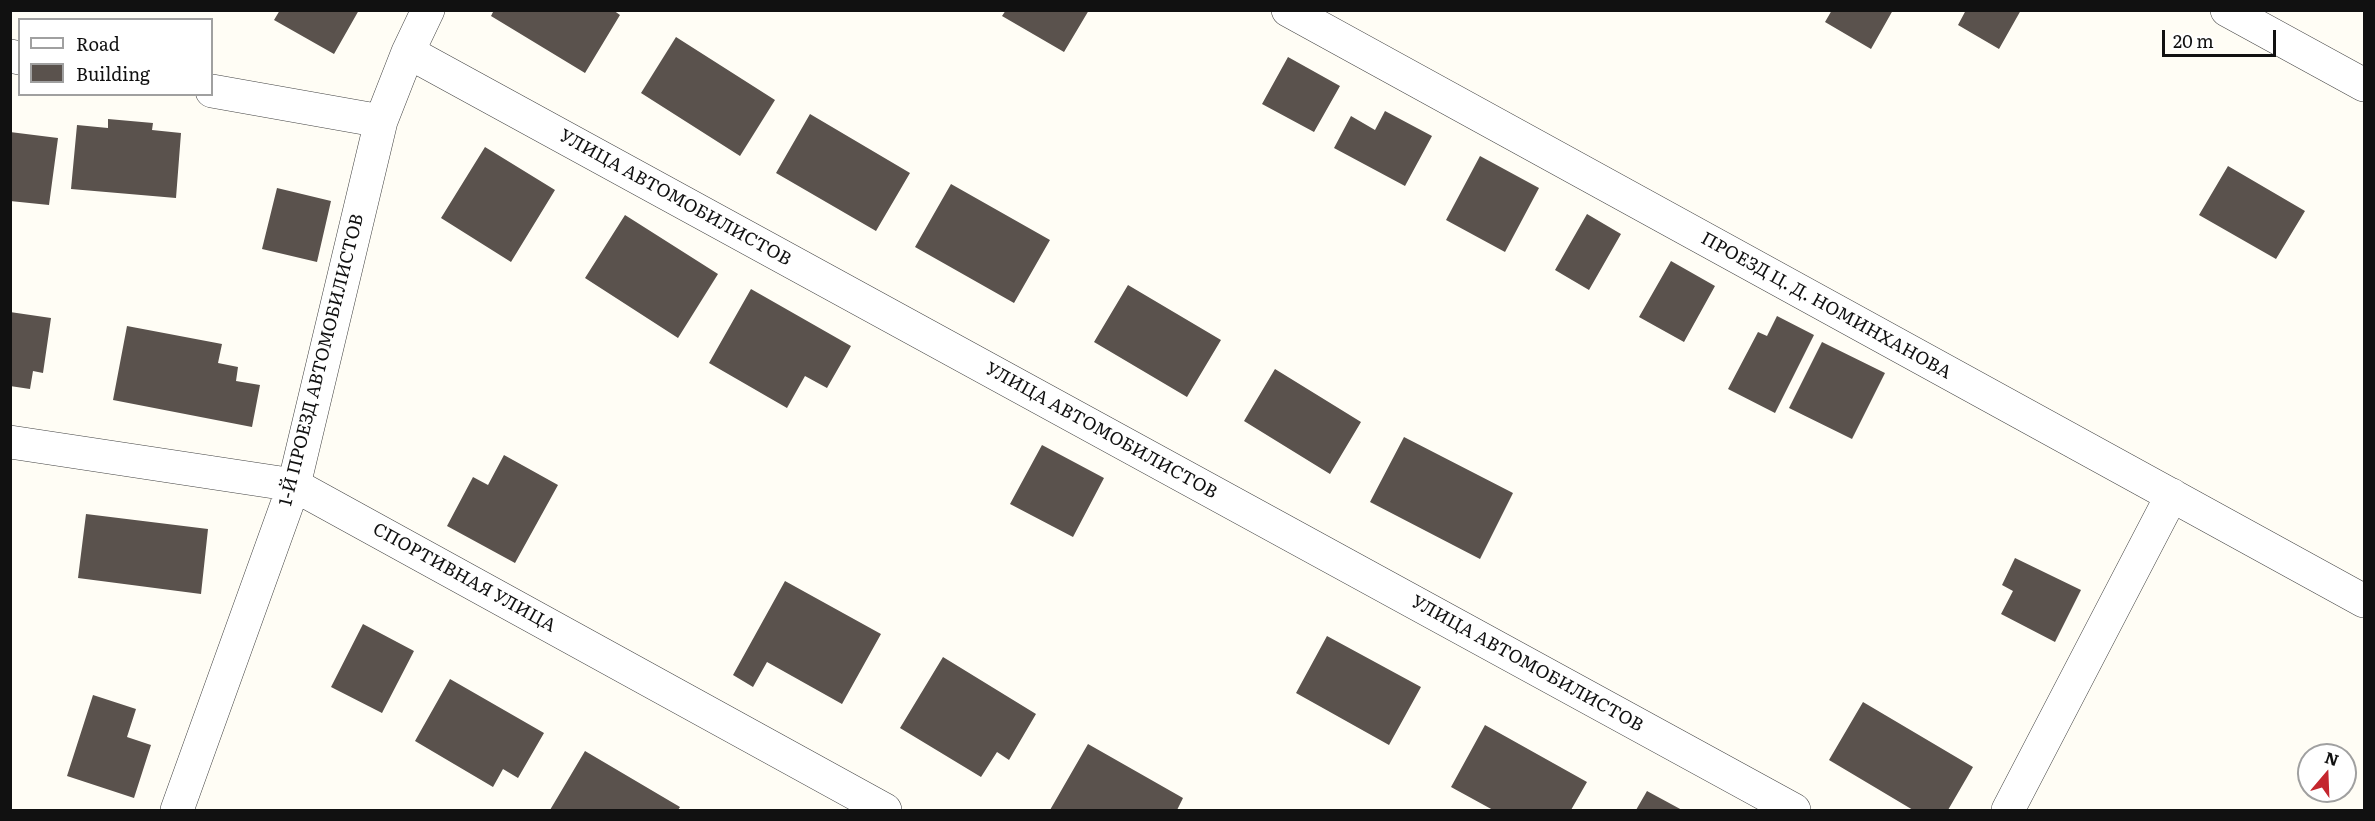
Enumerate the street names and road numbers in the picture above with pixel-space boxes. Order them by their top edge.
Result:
street label: УЛИЦА АВТОМОБИЛИСТОВ [555,125,795,271]
street label: 1-Й ПРОЕЗД АВТОМОБИЛИСТОВ [275,212,369,508]
street label: ПРОЕЗД Ц. Д. НОМИНХАНОВА [1697,228,1955,384]
street label: УЛИЦА АВТОМОБИЛИСТОВ [981,358,1221,504]
street label: СПОРТИВНАЯ УЛИЦА [369,519,559,637]
street label: УЛИЦА АВТОМОБИЛИСТОВ [1407,591,1647,737]

